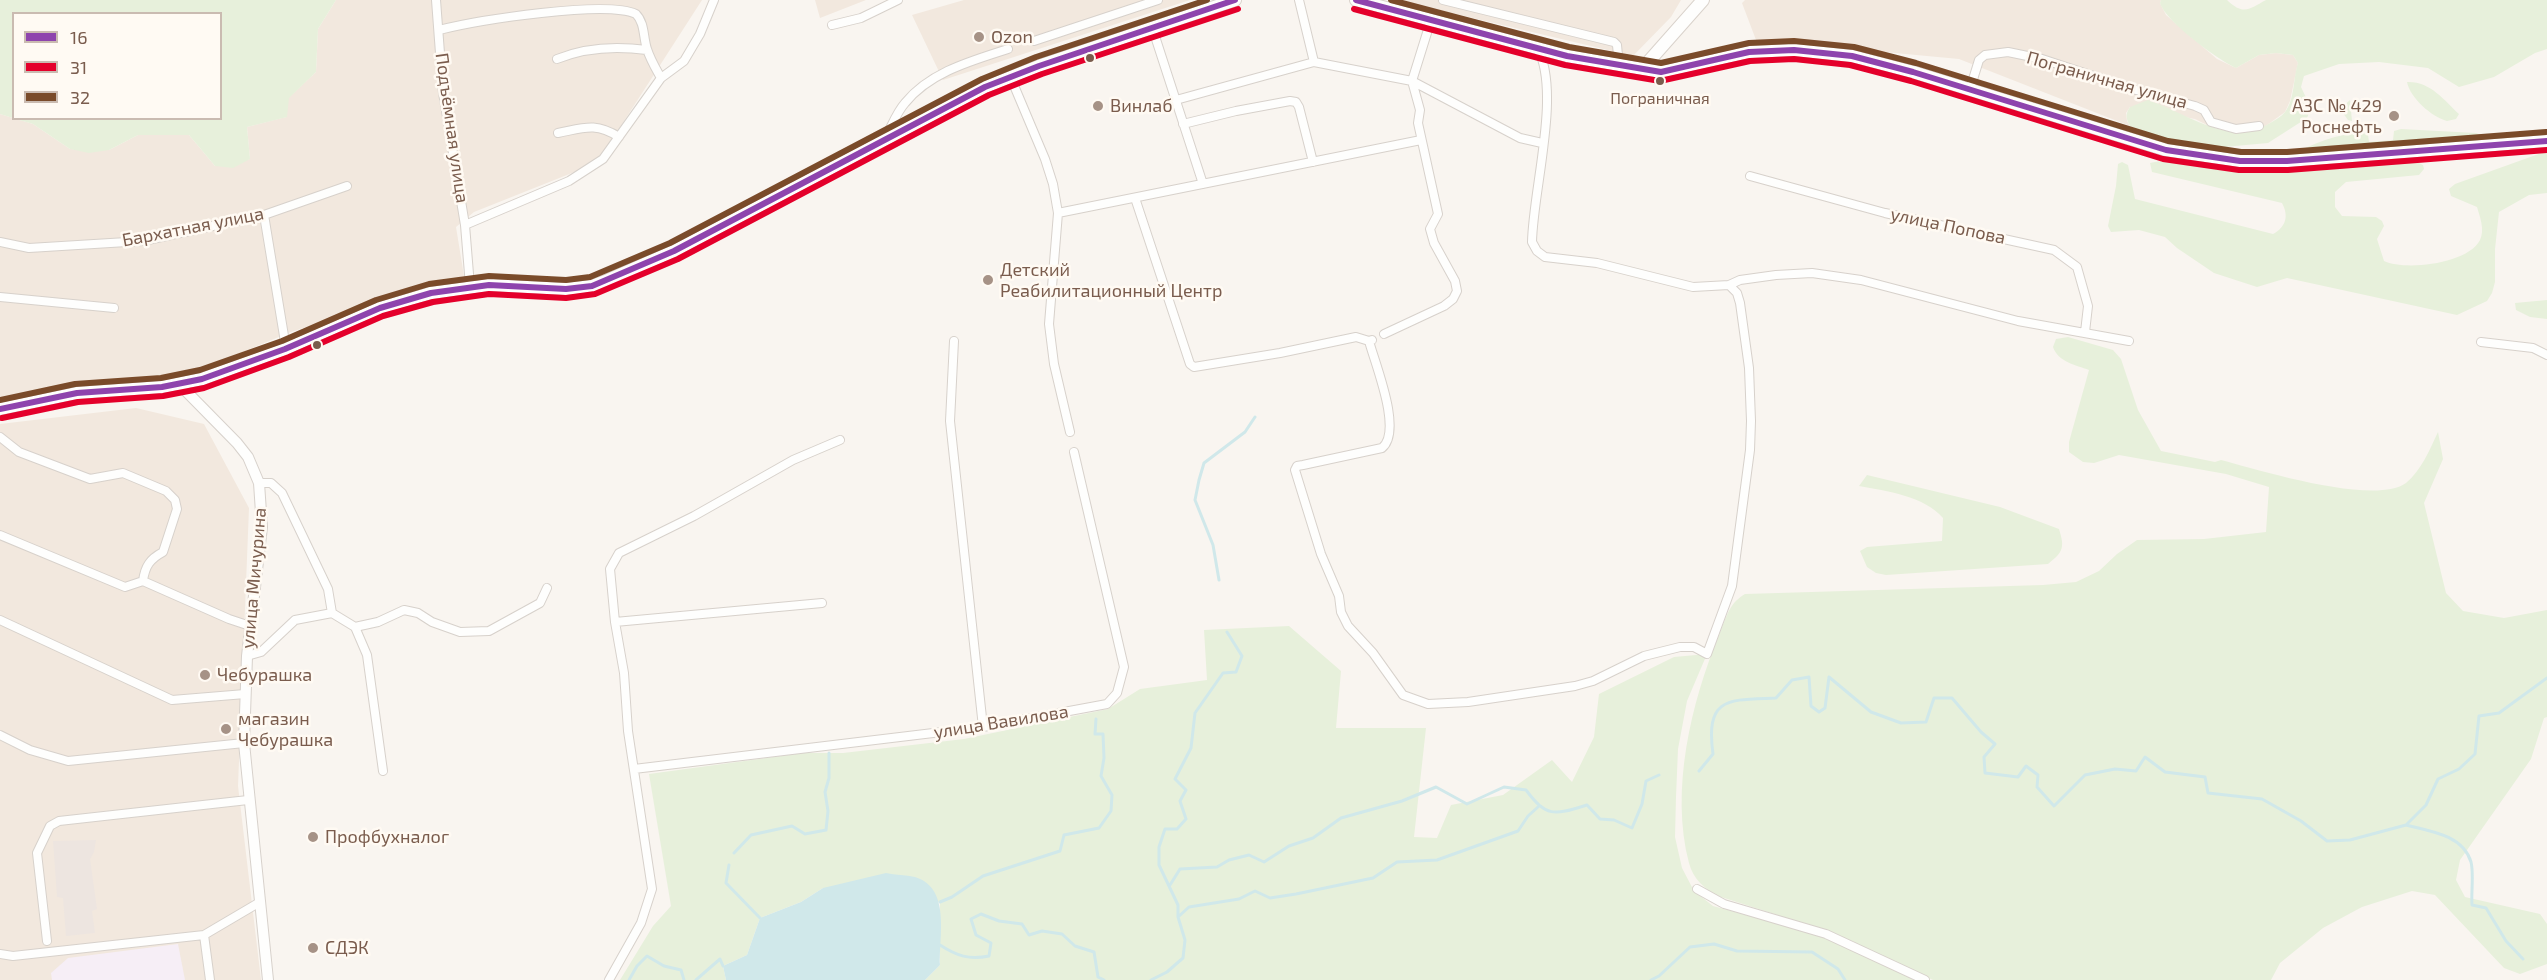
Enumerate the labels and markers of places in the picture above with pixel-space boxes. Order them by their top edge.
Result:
place label: Ozon [991,26,1033,48]
marker: Ozon [972,30,986,44]
unlabelled marker [1084,52,1096,64]
marker: Пограничная [1654,75,1666,87]
place label: Пограничная [1610,89,1710,109]
place label: Винлаб [1110,95,1173,117]
place label: АЗС № 429 Роснефть [2292,95,2382,138]
marker: Винлаб [1091,99,1105,113]
marker: АЗС № 429 Роснефть [2387,109,2401,123]
place label: Детский Реабилитационный Центр [1000,259,1222,302]
marker: Детский Реабилитационный Центр [981,273,995,287]
unlabelled marker [311,339,323,351]
place label: Чебурашка [217,664,312,686]
marker: Чебурашка [198,668,212,682]
place label: магазин Чебурашка [238,708,333,750]
marker: магазин Чебурашка [219,722,233,736]
place label: Профбухналог [325,826,449,848]
marker: Профбухналог [306,830,320,844]
place label: СДЭК [325,937,369,959]
marker: СДЭК [306,941,320,955]

